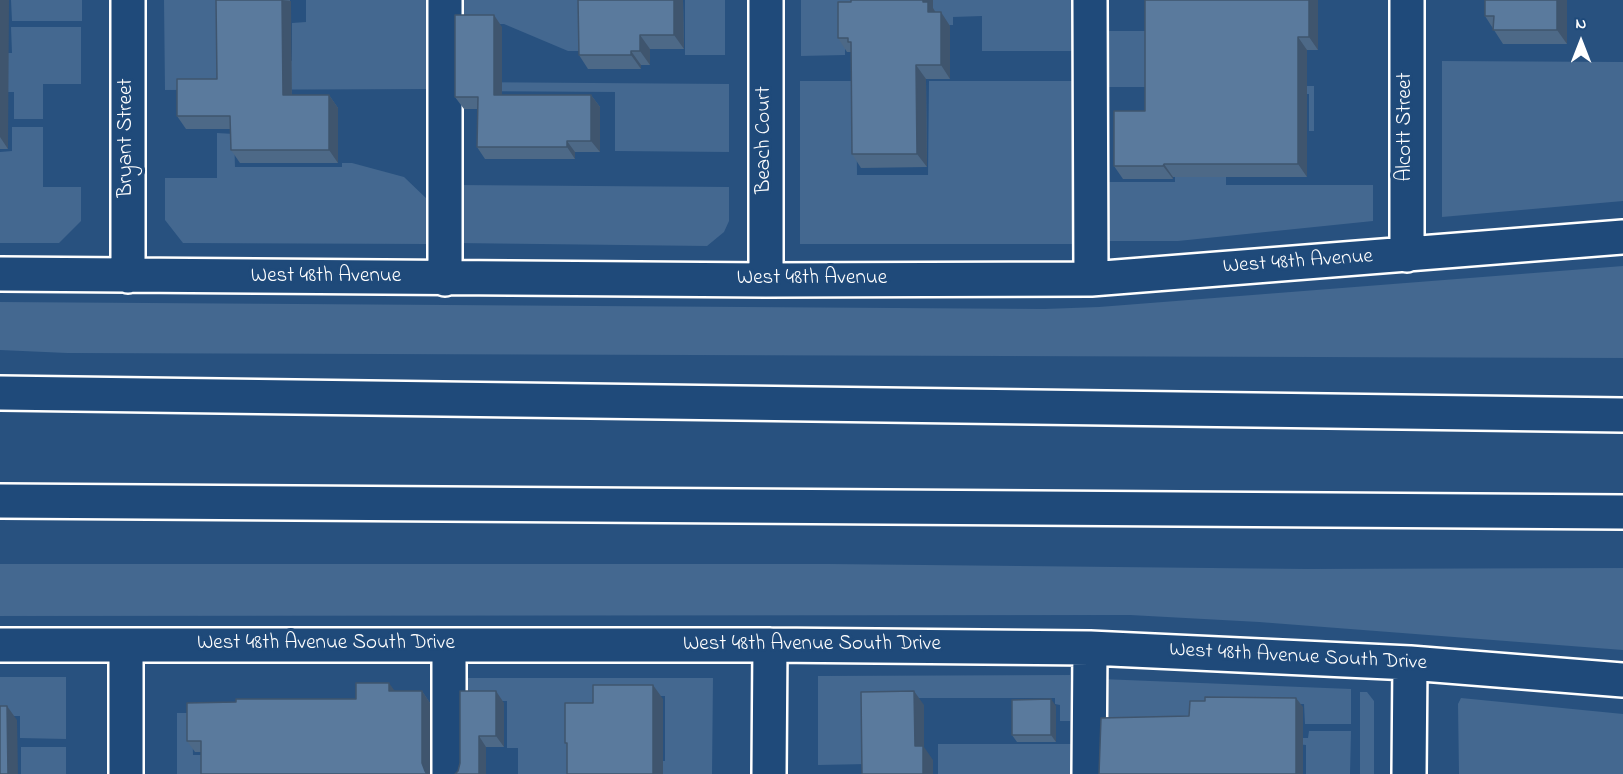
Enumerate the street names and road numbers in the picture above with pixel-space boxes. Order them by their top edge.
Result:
street label: Alcott Street [1394,73,1420,181]
street label: Bryant Street [115,78,141,198]
street label: Beach Court [753,86,779,194]
street label: West 48th Avenue [1222,245,1374,281]
street label: West 48th Avenue [251,265,401,291]
street label: West 48th Avenue [737,267,887,293]
street label: West 48th Avenue South Drive [197,632,455,658]
street label: West 48th Avenue South Drive [683,633,941,659]
street label: West 48th Avenue South Drive [1169,639,1427,677]

